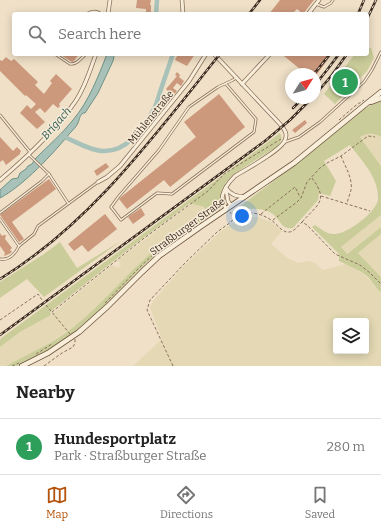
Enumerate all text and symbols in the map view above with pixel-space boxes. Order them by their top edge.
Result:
search box [12,12,369,56]
icon: search [26,23,48,45]
text: Search here [58,25,141,43]
pin: 1 [332,67,358,97]
north arrow [285,68,321,104]
street label: Mühlenstraße [125,88,176,147]
water label: Brigach [39,104,74,142]
street label: Straßburger Straße [148,196,227,258]
your location [232,206,252,226]
map controls [333,318,369,354]
button: layers [333,318,369,354]
text: Nearby [16,382,75,403]
text: Hundesportplatz [54,430,176,448]
text: 1 [26,439,32,454]
text: 280 m [327,439,365,454]
text: Park · Straßburger Straße [54,448,206,463]
tab: Map [46,484,68,521]
tab: Directions [160,484,213,521]
tab: Saved [305,484,335,521]

